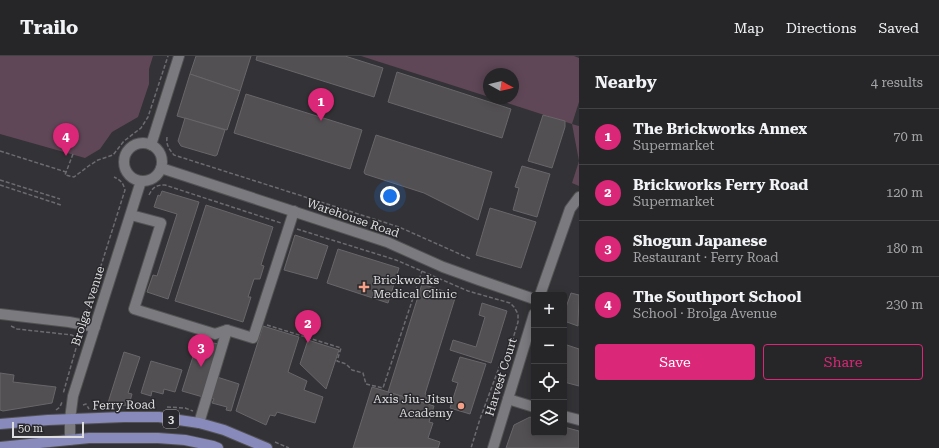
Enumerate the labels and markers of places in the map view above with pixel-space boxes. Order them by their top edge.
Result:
pin: 1 [308,88,334,121]
pin: 4 [53,123,79,156]
place label: Brickworks Medical Clinic [373,273,457,301]
marker: Brickworks Medical Clinic [358,281,370,293]
pin: 2 [295,310,321,343]
pin: 3 [188,334,214,367]
place label: Axis Jiu-Jitsu Academy [373,392,454,420]
marker: Axis Jiu-Jitsu Academy [456,401,466,411]

